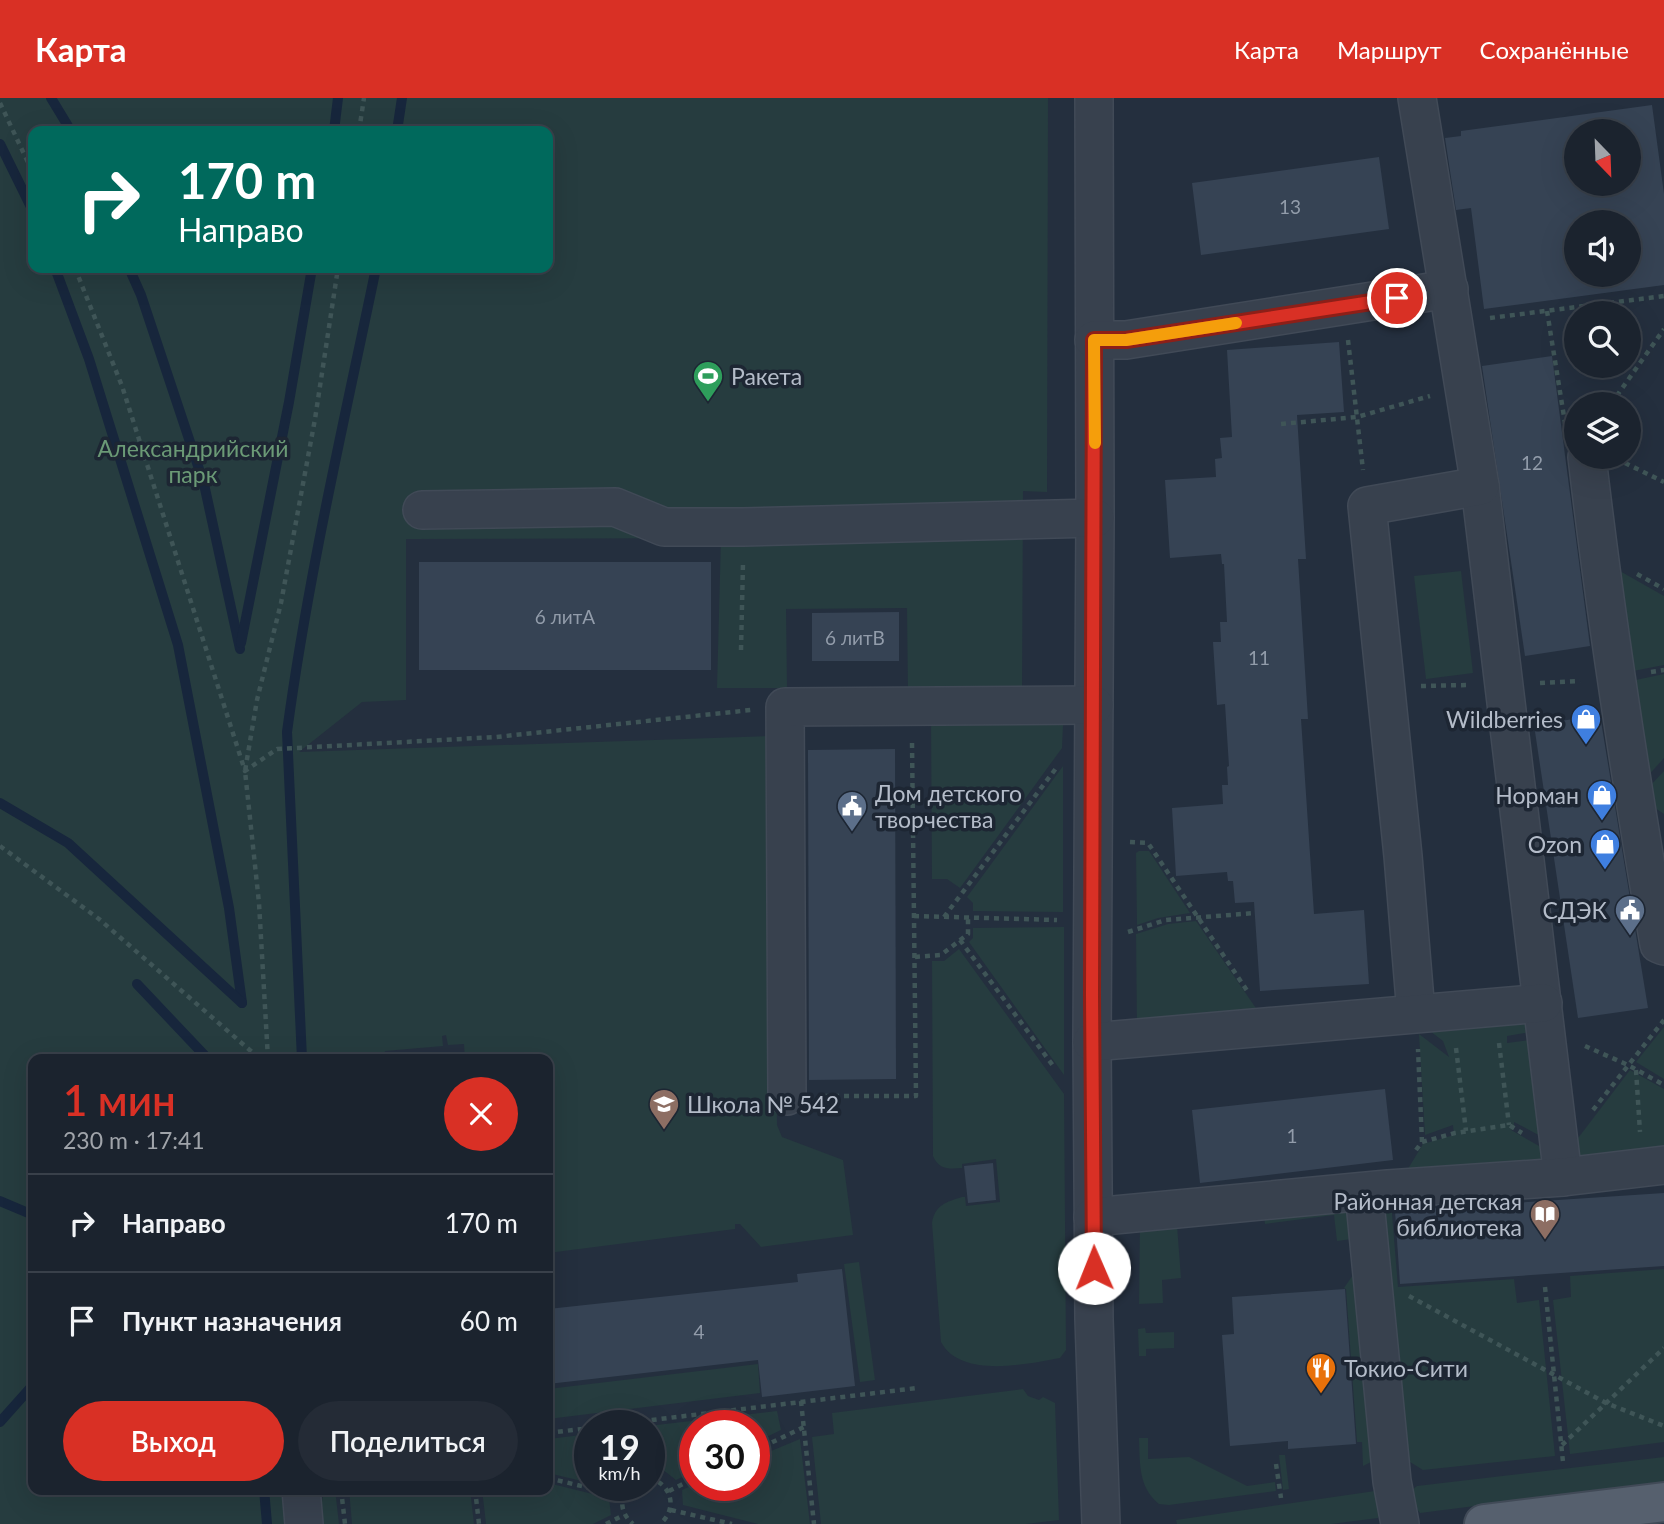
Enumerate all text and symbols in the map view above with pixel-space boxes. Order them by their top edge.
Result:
text: Карта [35,29,126,69]
text: Карта [1234,35,1299,64]
text: Маршрут [1337,35,1442,64]
text: Сохранённые [1480,35,1629,64]
north arrow [1564,119,1642,196]
map controls [1564,119,1641,469]
text: 170 m [178,151,316,209]
icon: right [63,154,154,245]
house number: 13 [1279,195,1301,218]
text: Направо [178,210,304,249]
button: sound [1564,210,1641,287]
pin [1367,268,1427,328]
icon: arrive [1378,279,1416,317]
button: search [1564,301,1641,378]
sports icon: Ракета [691,359,725,403]
place label: Ракета [731,362,802,390]
button: layers [1564,392,1641,469]
park label: Александрийский парк [97,434,289,488]
house number: 12 [1521,451,1543,474]
house number: 6 литА [535,605,595,628]
house number: 6 литВ [825,626,885,649]
house number: 11 [1248,646,1270,669]
shop icon: Wildberries [1569,702,1603,746]
place label: Wildberries [1446,705,1563,733]
shop icon: Норман [1585,778,1619,822]
place label: Дом детского творчества [875,779,1022,833]
place label: Норман [1495,781,1579,809]
public building icon: Дом детского творчества [835,789,869,833]
shop icon: Ozon [1588,827,1622,871]
place label: Ozon [1528,830,1582,858]
public building icon: СДЭК [1613,893,1647,937]
place label: СДЭК [1543,896,1608,924]
text: 1 мин [63,1075,176,1125]
button: close [444,1077,518,1151]
school or university icon: Школа № 542 [647,1087,681,1131]
place label: Школа № 542 [687,1090,839,1118]
house number: 1 [1286,1124,1298,1147]
text: 230 m · 17:41 [63,1126,205,1154]
place label: Районная детская библиотека [1333,1187,1522,1241]
library icon: Районная детская библиотека [1528,1197,1562,1241]
icon: right [63,1204,101,1242]
text: Направо [122,1207,226,1239]
text: 170 m [445,1207,518,1239]
position arrow [1057,1231,1131,1305]
icon: arrive [63,1302,101,1340]
text: Пункт назначения [122,1305,342,1337]
text: 60 m [460,1305,518,1337]
house number: 4 [693,1320,705,1343]
restaurant icon: Токио-Сити [1304,1351,1338,1395]
place label: Токио-Сити [1344,1354,1468,1382]
button: Выход [63,1401,284,1481]
button: Поделиться [298,1401,518,1481]
speed limit sign: 30 [679,1410,770,1501]
text: 19 [599,1425,640,1467]
text: km/h [598,1462,641,1484]

